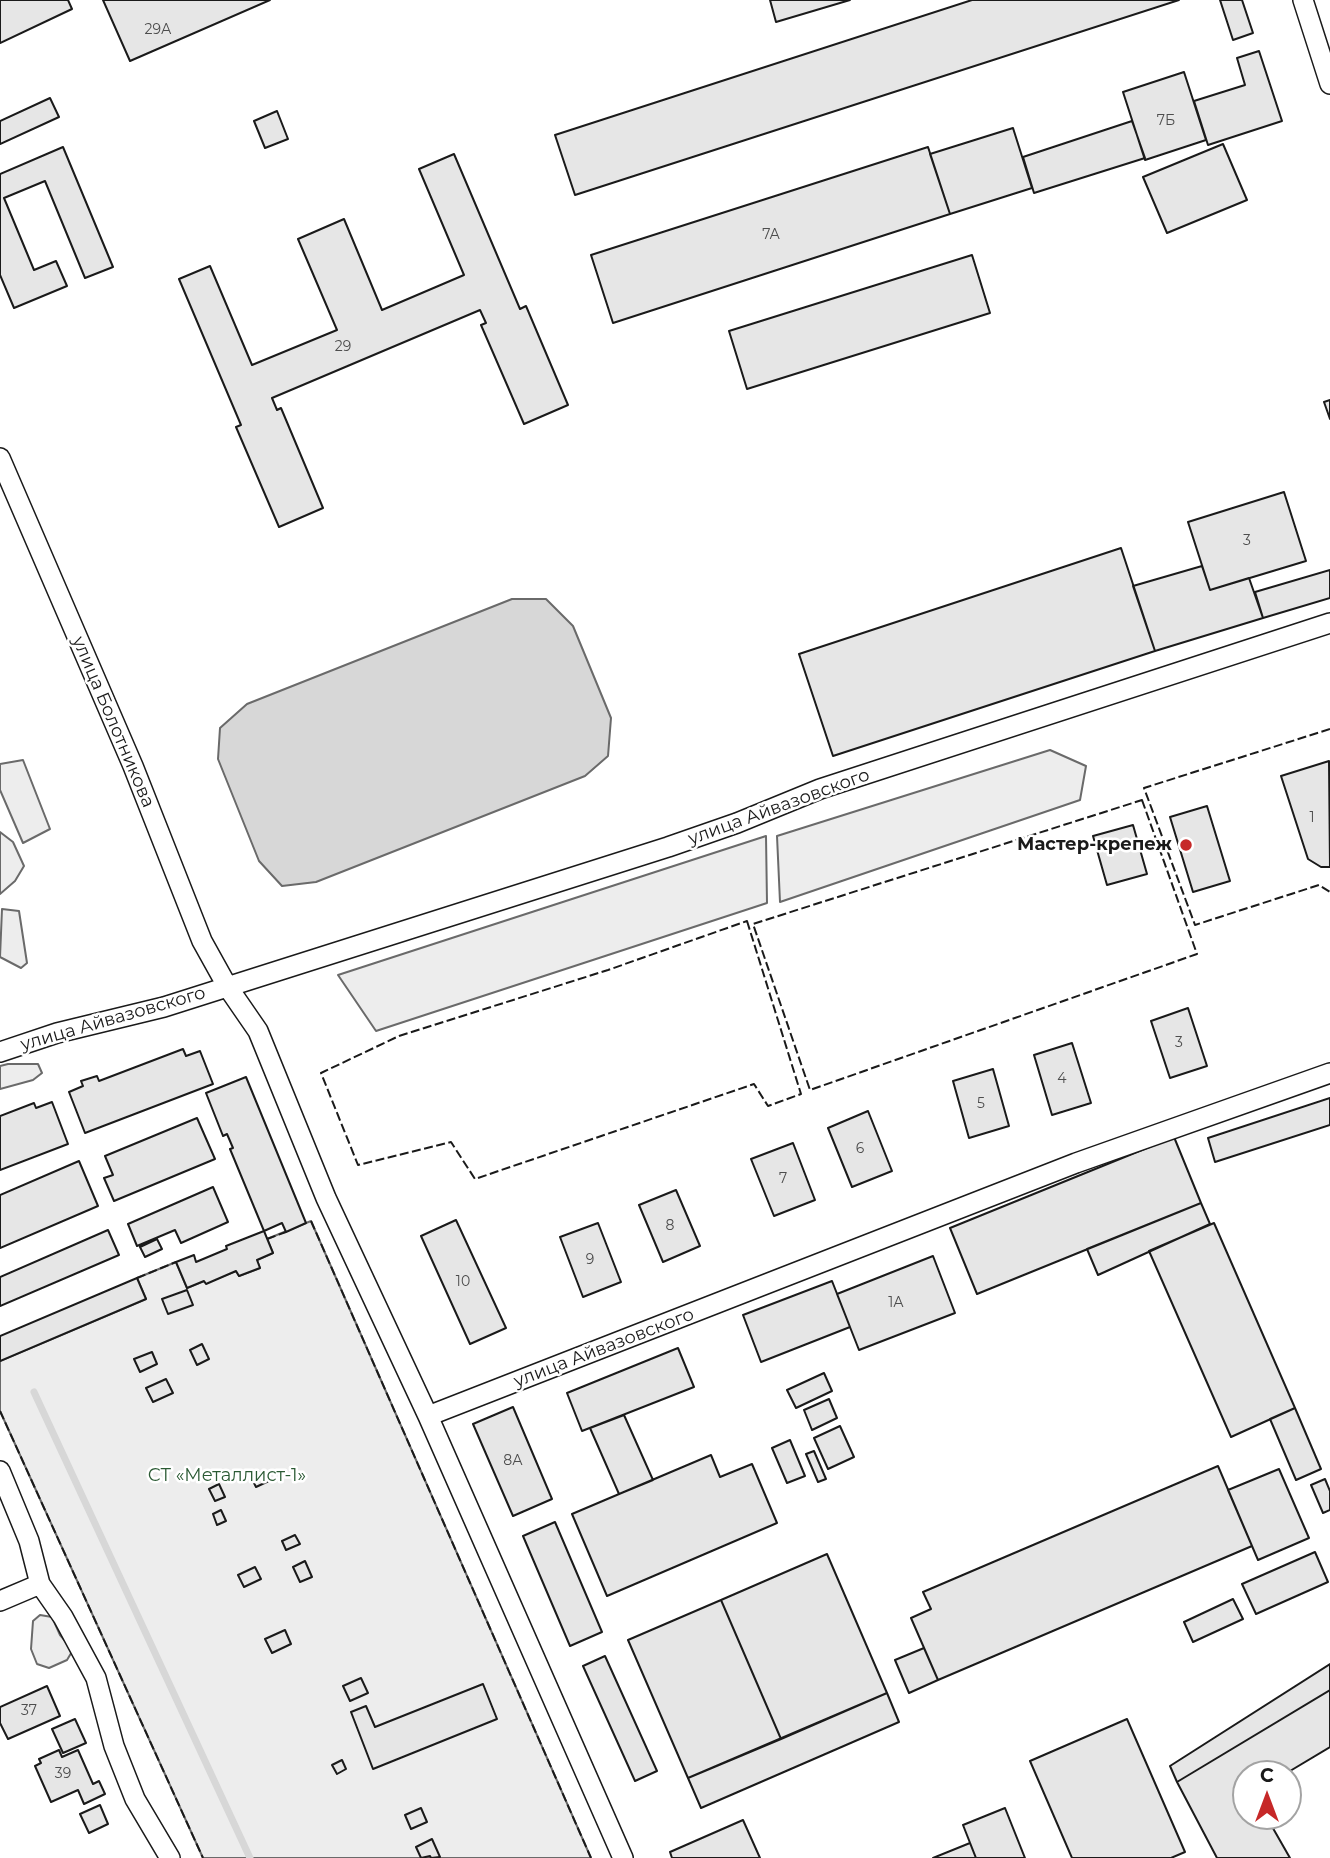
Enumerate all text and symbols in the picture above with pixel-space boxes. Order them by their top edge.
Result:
house number: 29А [145,22,171,38]
house number: 7Б [1157,113,1175,129]
house number: 7А [762,227,780,243]
house number: 29 [335,339,351,355]
house number: 3 [1243,533,1251,549]
street label: улица Болотникова [67,633,159,811]
street label: улица Айвазовского [685,764,873,850]
house number: 1 [1309,810,1315,826]
place label: Мастер-крепеж [1017,834,1172,856]
marker: Мастер-крепеж [1178,837,1194,853]
street label: улица Айвазовского [18,982,208,1056]
house number: 3 [1175,1035,1183,1051]
house number: 4 [1057,1071,1067,1087]
house number: 5 [977,1096,985,1112]
house number: 6 [856,1141,864,1157]
house number: 7 [779,1171,787,1187]
house number: 8 [666,1218,674,1234]
house number: 9 [586,1252,594,1268]
house number: 10 [456,1274,470,1290]
house number: 1А [888,1295,904,1311]
street label: улица Айвазовского [511,1304,697,1392]
house number: 8А [503,1453,523,1469]
park label: СТ «Металлист-1» [148,1465,306,1487]
house number: 37 [21,1703,37,1719]
north arrow [1232,1760,1302,1830]
text: С [1260,1764,1274,1787]
house number: 39 [55,1766,71,1782]

